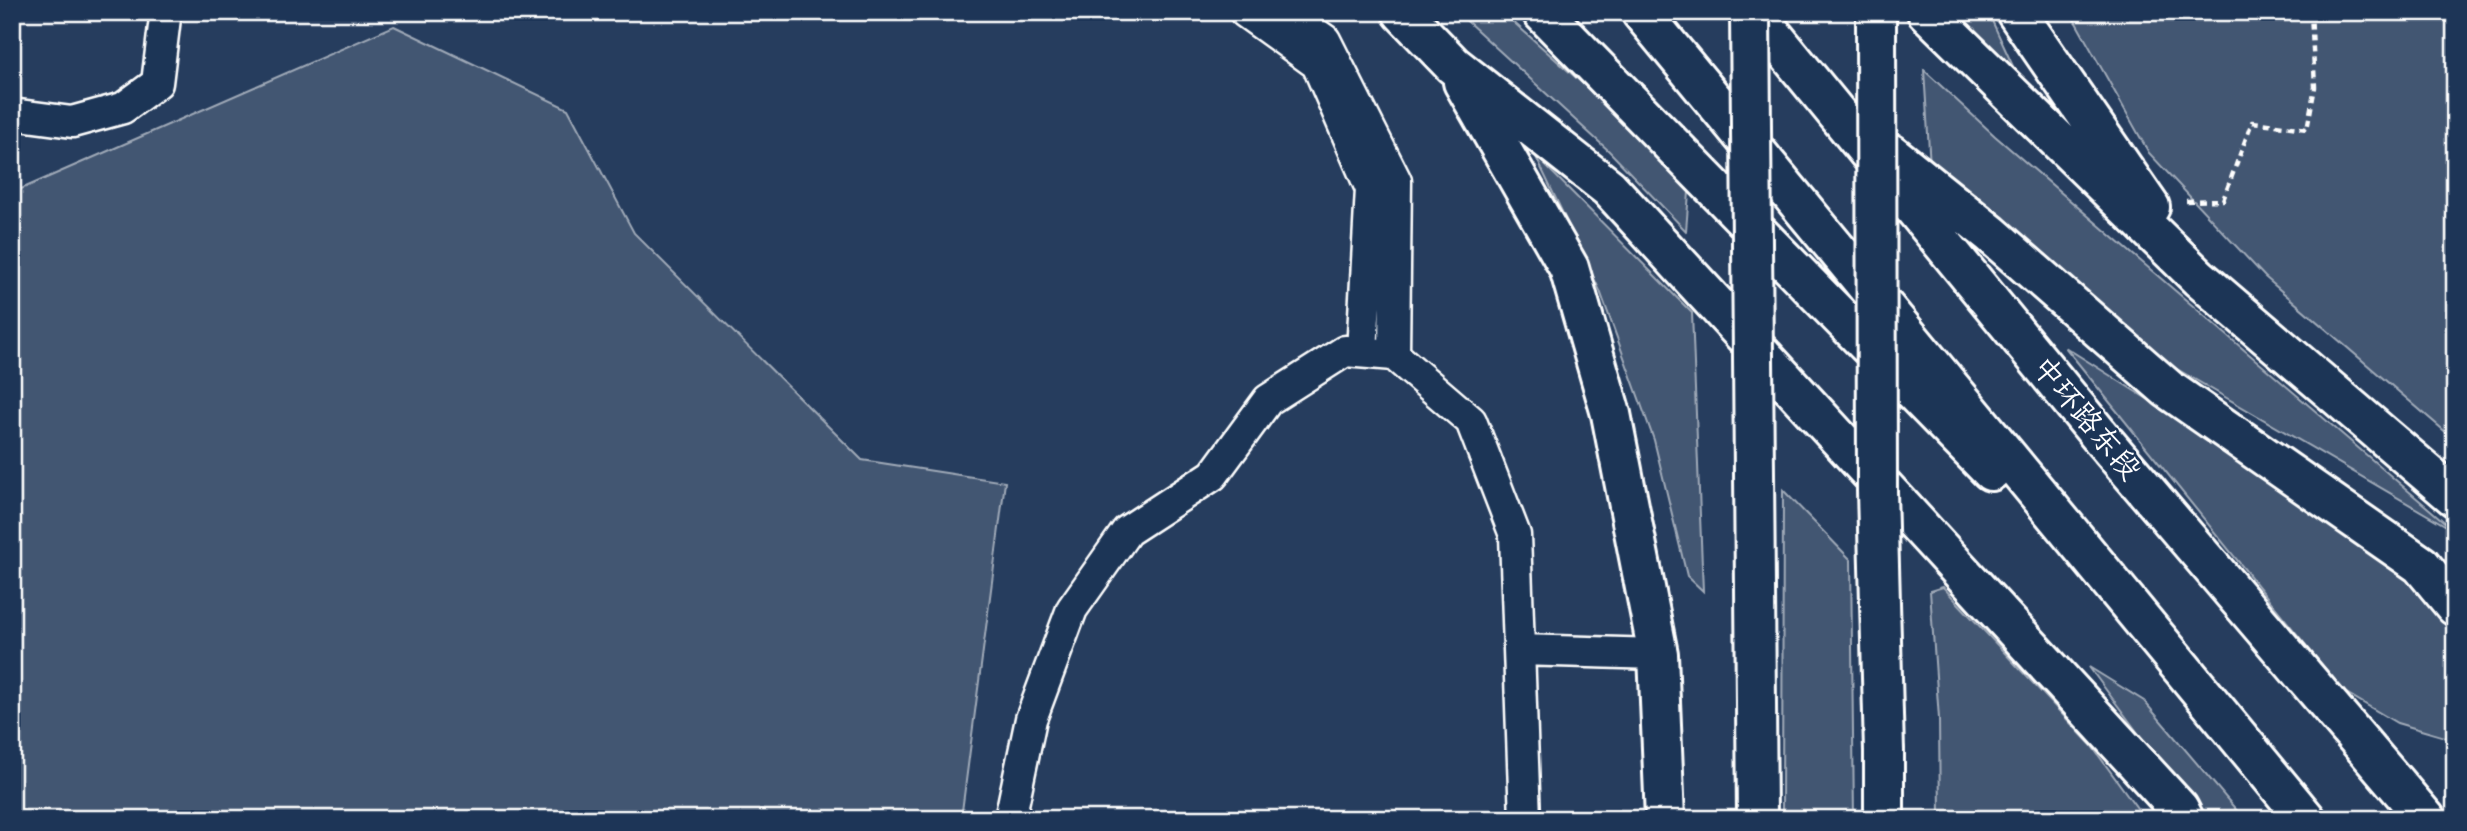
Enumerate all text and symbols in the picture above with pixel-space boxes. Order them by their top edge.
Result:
street label: 中环路东段 [2024,348,2150,488]

